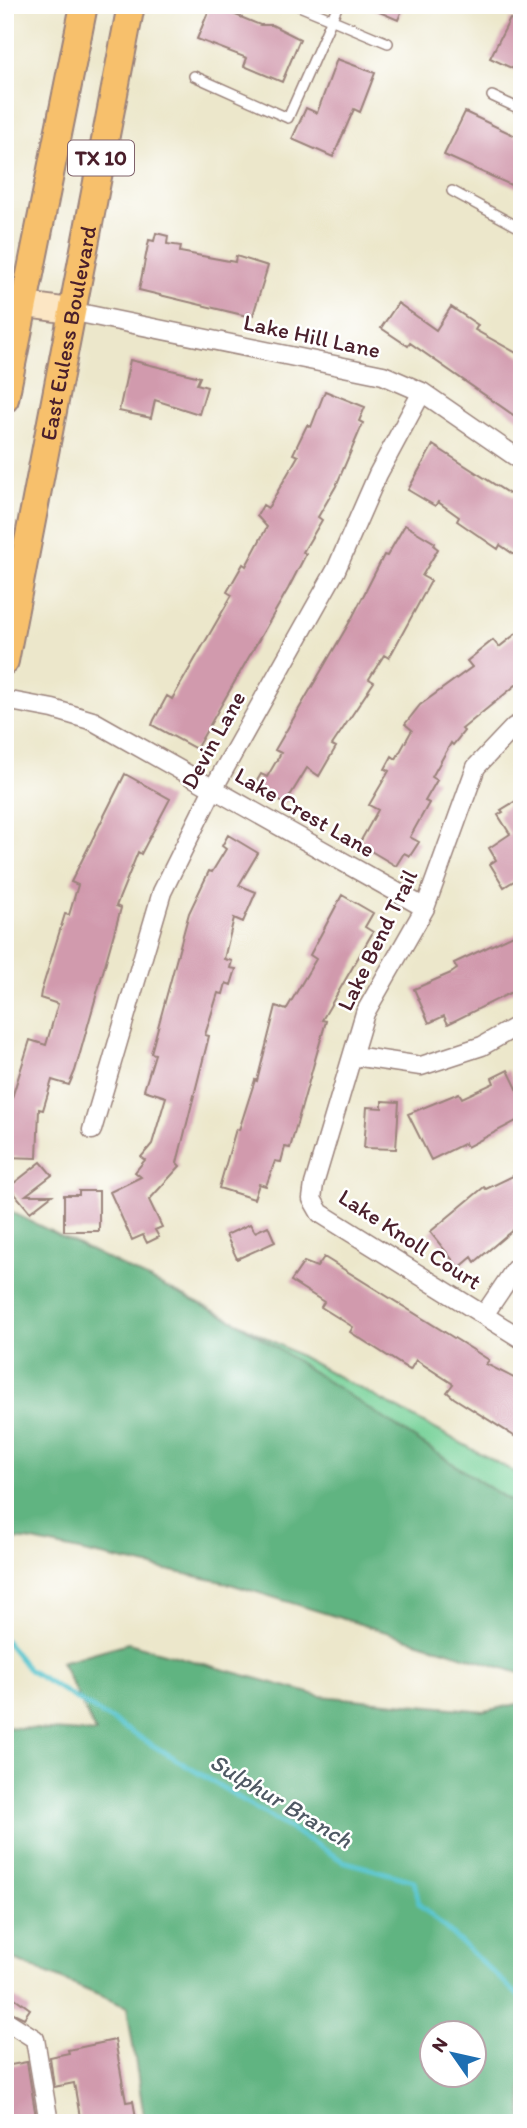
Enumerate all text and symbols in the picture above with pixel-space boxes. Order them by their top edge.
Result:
road number: TX 10 [68,140,134,176]
street label: East Euless Boulevard [34,223,102,443]
street label: Lake Hill Lane [241,308,383,364]
street label: Devin Lane [175,686,251,794]
street label: Lake Crest Lane [230,761,380,863]
street label: Lake Bend Trail [331,864,423,1015]
street label: Lake Knoll Court [333,1182,487,1296]
water label: Sulphur Branch [205,1747,358,1855]
north arrow [419,2020,489,2090]
text: N [426,2033,452,2057]

